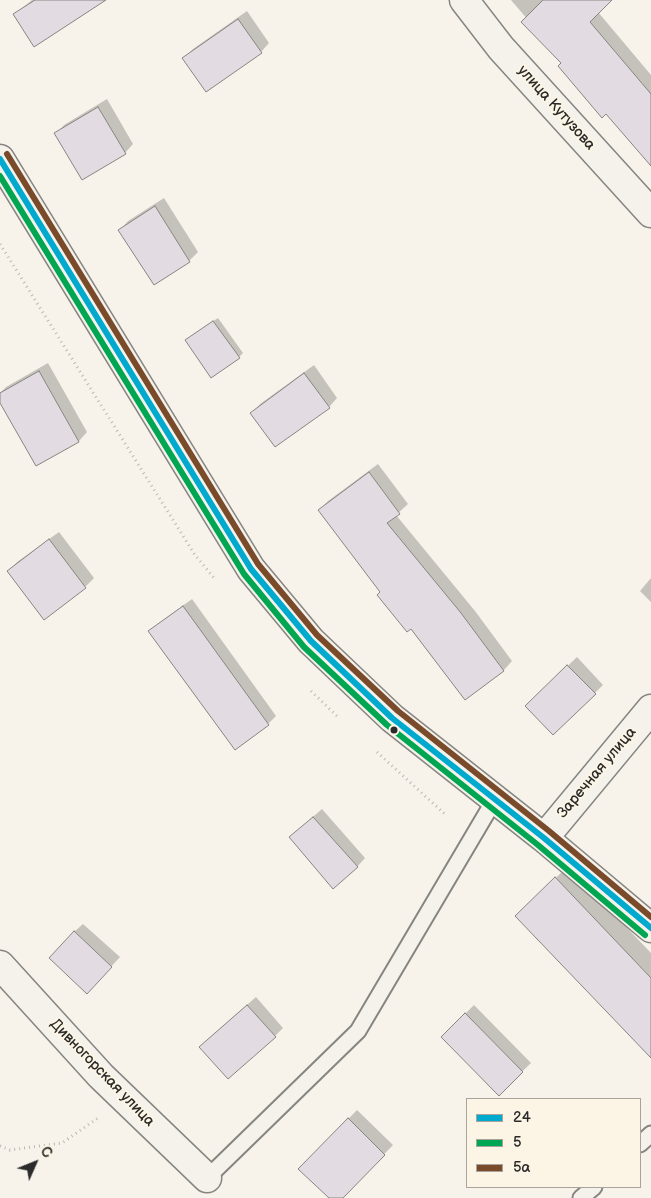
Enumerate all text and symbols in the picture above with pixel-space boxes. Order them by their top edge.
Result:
street label: улица Кутузова [513,62,599,154]
street label: Заречная улица [554,724,640,822]
unlabelled marker [389,725,399,735]
street label: Дивногорская улица [46,1015,158,1131]
legend [466,1098,641,1188]
text: 24 [513,1108,531,1127]
text: 5 [513,1133,522,1152]
north arrow [10,1138,60,1188]
text: С [37,1143,56,1162]
text: 5а [513,1158,530,1177]

